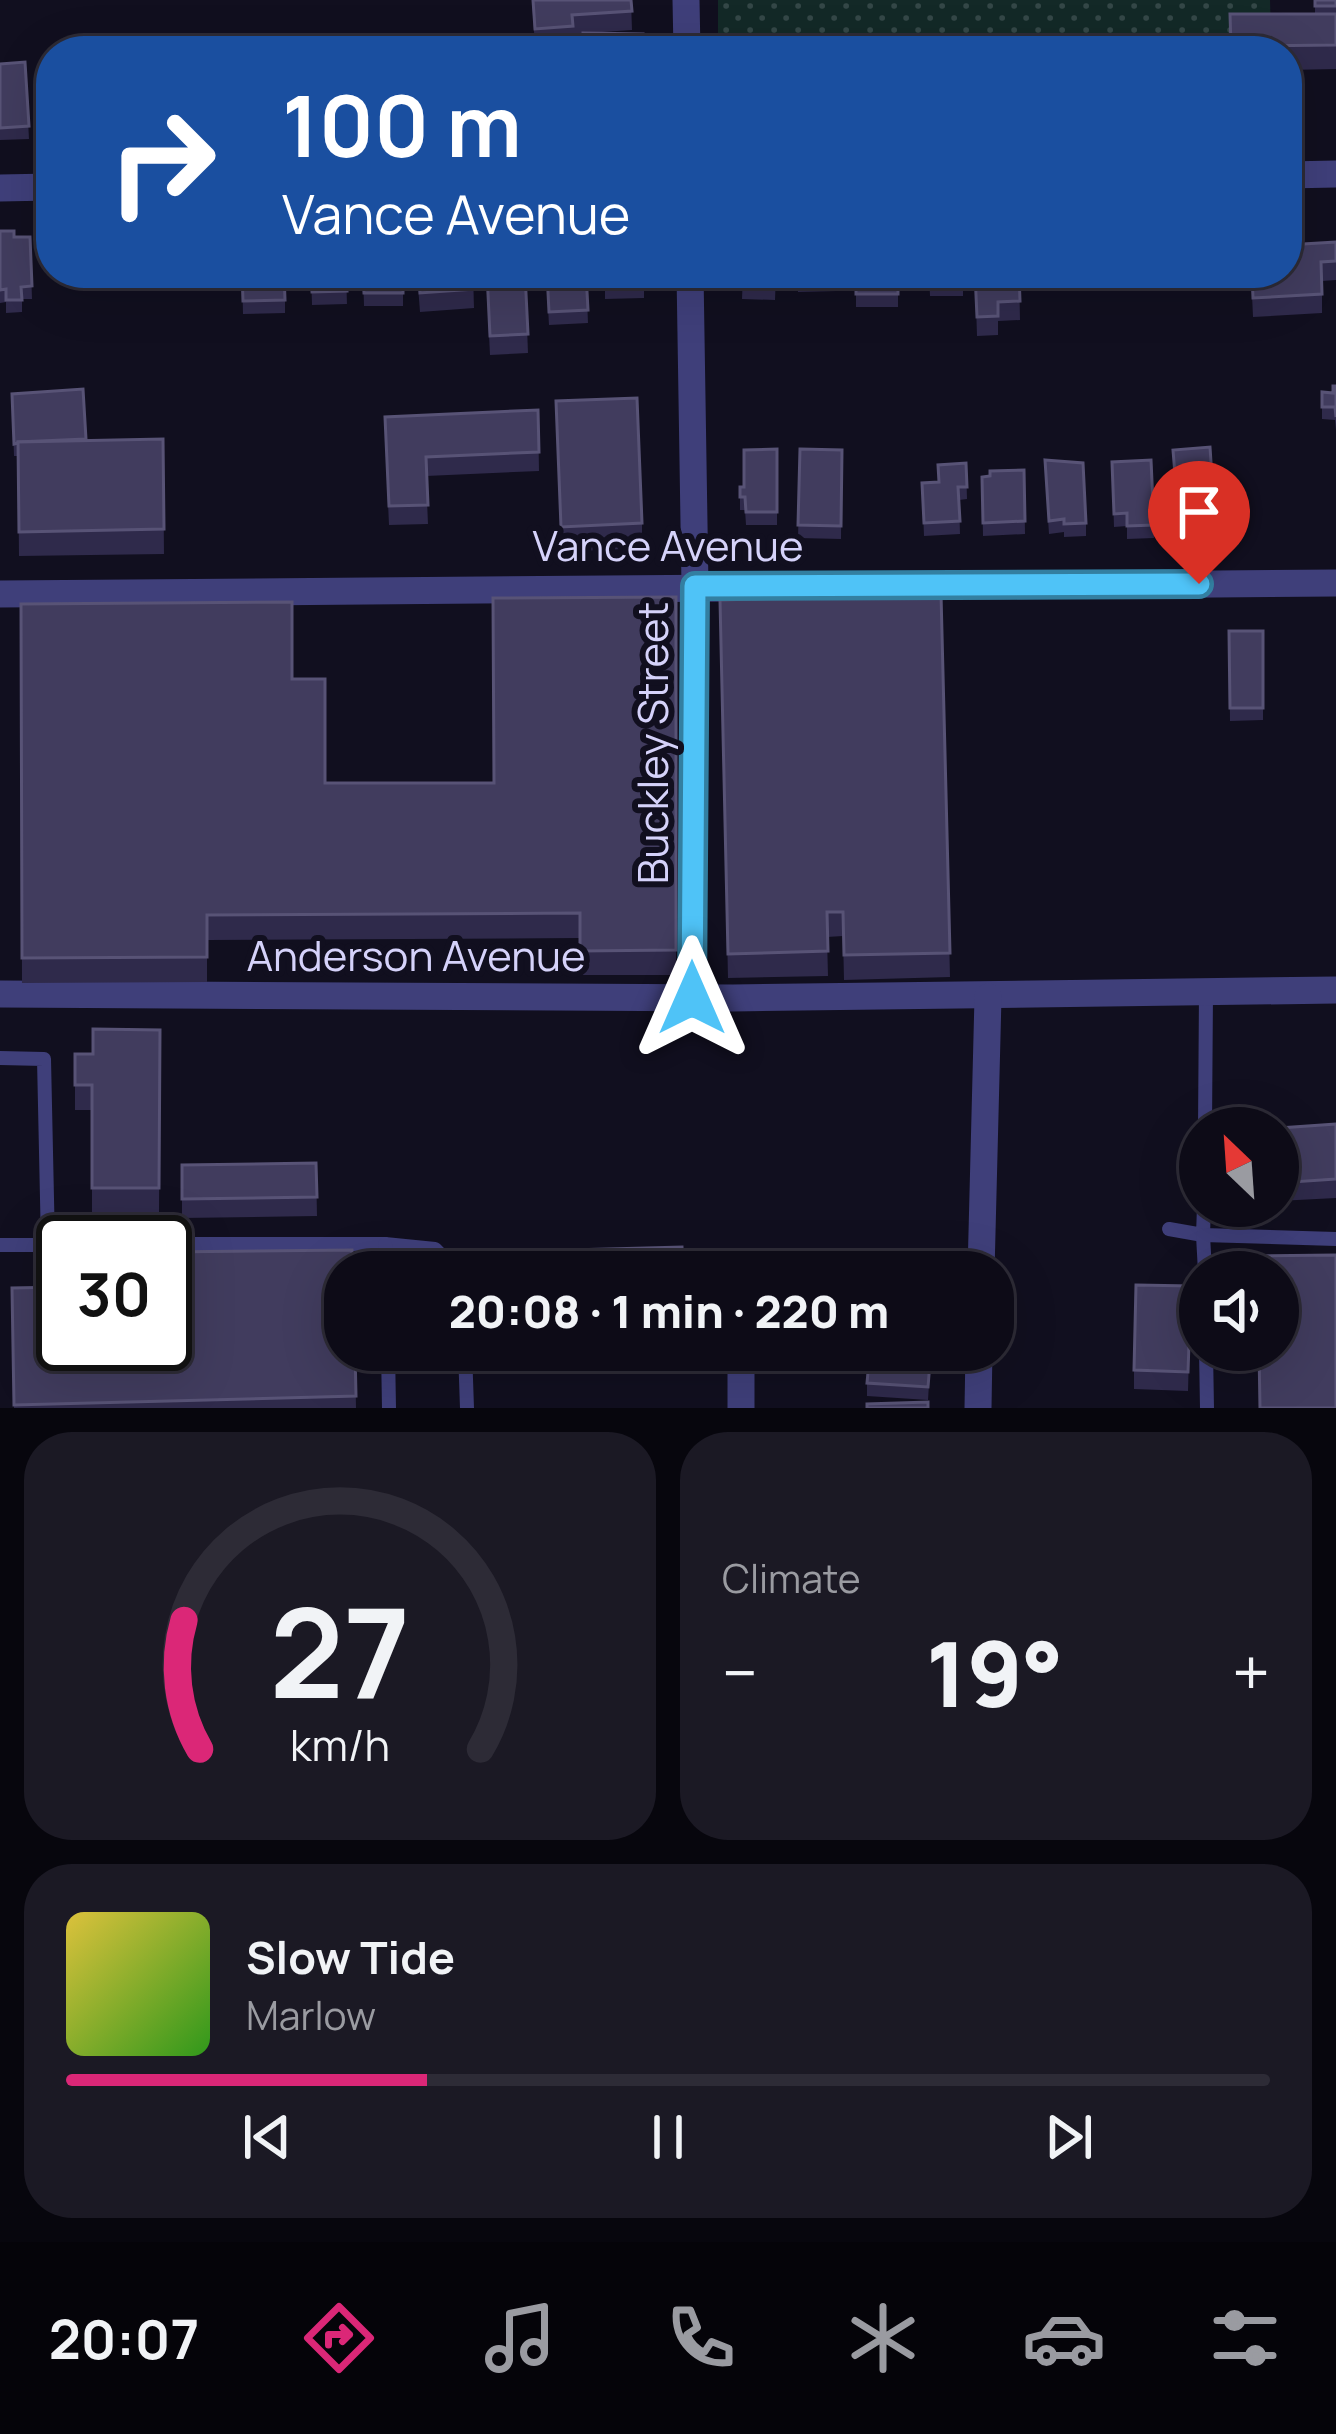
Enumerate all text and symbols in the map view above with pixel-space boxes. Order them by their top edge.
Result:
text: 100 m [282,67,522,182]
icon: right [84,84,240,240]
text: Vance Avenue [282,176,630,250]
pin [1148,461,1250,584]
icon: arrive [1166,479,1232,545]
street label: Vance Avenue [533,516,803,574]
street label: Buckley Street [623,602,681,884]
street label: Anderson Avenue [246,926,586,984]
position arrow [629,935,755,1061]
north arrow [1179,1107,1299,1227]
map controls [1179,1107,1299,1371]
speed limit sign: 30 [36,1215,192,1371]
button: sound [1179,1251,1299,1371]
text: 20:08 · 1 min · 220 m [449,1280,889,1342]
text: Climate [722,1551,861,1605]
text: 27 [270,1565,410,1735]
text: 19° [926,1611,1063,1734]
text: − [722,1627,758,1717]
text: + [1232,1627,1270,1717]
text: km/h [290,1715,390,1774]
text: Slow Tide [246,1926,455,1988]
text: Marlow [246,1988,376,2042]
icon: previous [234,2104,300,2170]
icon: pause [635,2104,701,2170]
icon: next [1036,2104,1102,2170]
icon: directions [297,2296,381,2380]
icon: music [478,2296,562,2380]
icon: phone [659,2296,743,2380]
icon: climate [841,2296,925,2380]
icon: car [1022,2296,1106,2380]
icon: filters [1203,2296,1287,2380]
text: 20:07 [49,2301,199,2375]

